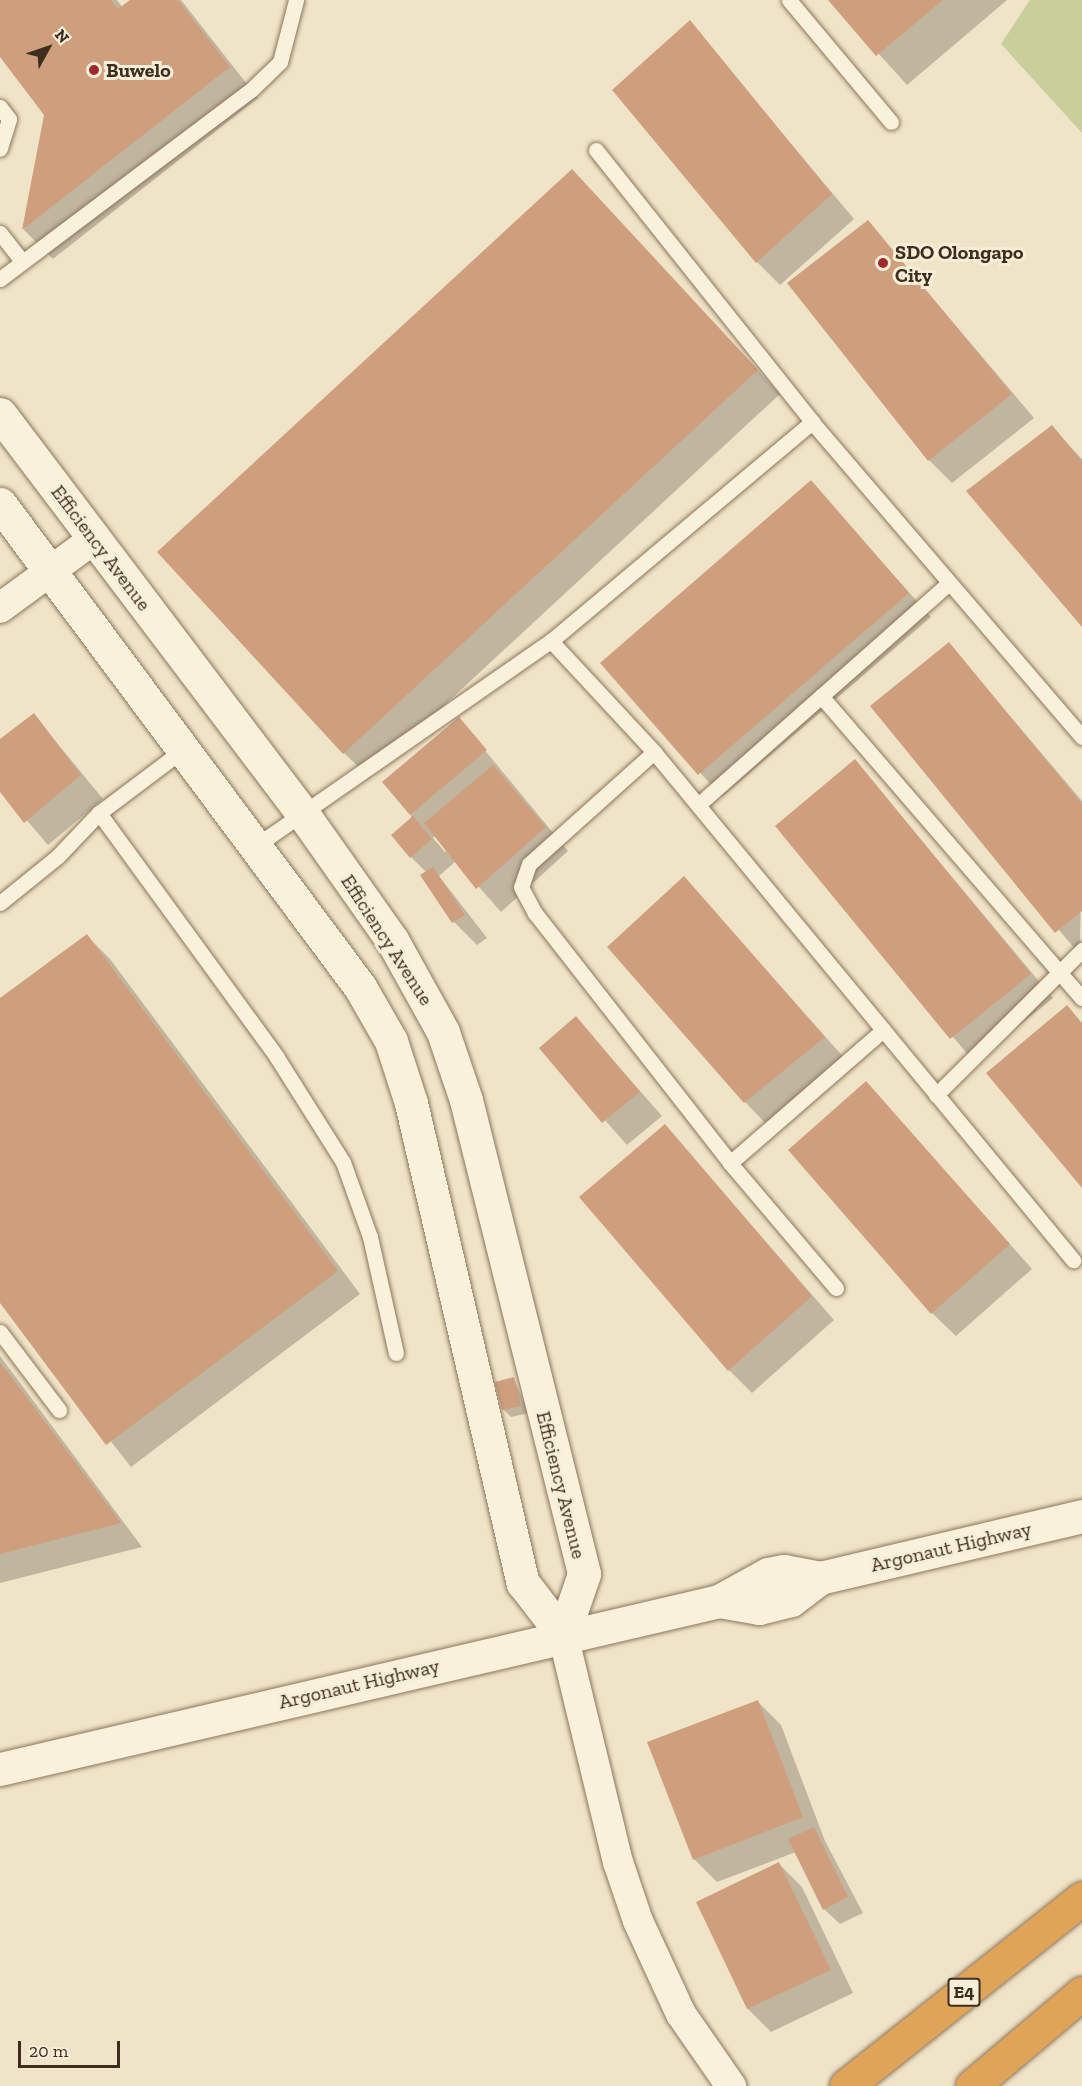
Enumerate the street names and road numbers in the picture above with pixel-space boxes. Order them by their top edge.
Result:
street label: Efficiency Avenue [46,480,156,616]
street label: Efficiency Avenue [336,870,438,1010]
street label: Efficiency Avenue [531,1408,591,1562]
street label: Argonaut Highway [868,1517,1034,1577]
street label: Argonaut Highway [276,1654,442,1714]
road number: E4 [948,1977,980,2007]

